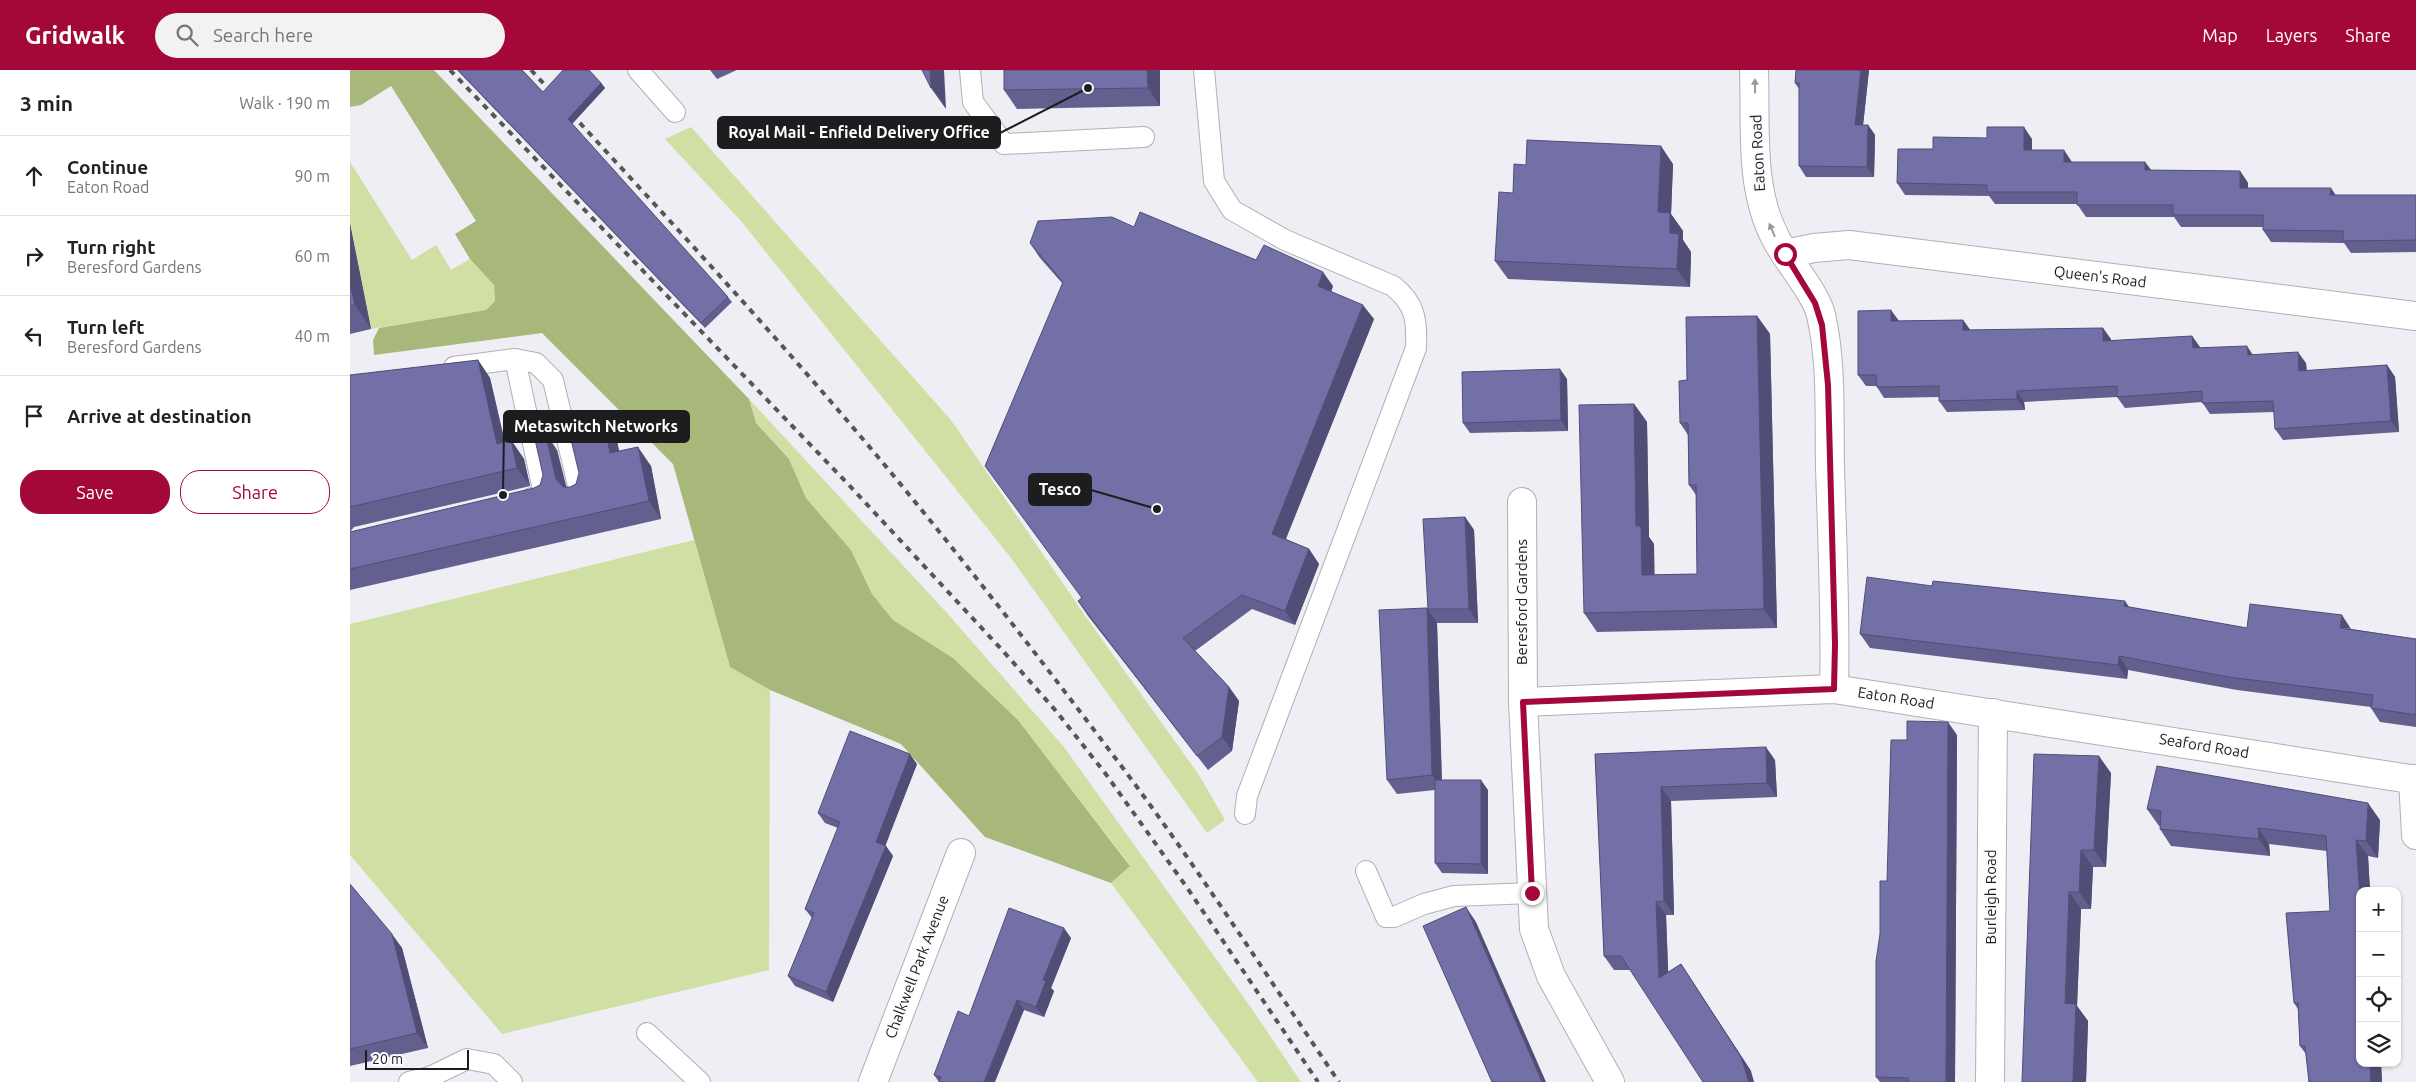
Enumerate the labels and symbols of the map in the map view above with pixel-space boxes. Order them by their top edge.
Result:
one-way arrow [1751,78,1759,94]
street label: Eaton Road [1747,114,1768,192]
callout: Royal Mail - Enfield Delivery Office [718,117,1000,148]
text: Royal Mail - Enfield Delivery Office [728,123,990,141]
one-way arrow [1767,223,1775,237]
route start [1774,243,1797,266]
street label: Queen's Road [2053,262,2147,291]
callout: Metaswitch Networks [504,411,689,442]
text: Metaswitch Networks [514,417,678,435]
callout: Tesco [1029,474,1091,505]
text: Tesco [1039,480,1081,498]
street label: Beresford Gardens [1513,539,1530,665]
street label: Eaton Road [1857,683,1936,712]
street label: Seaford Road [2158,730,2250,761]
street label: Burleigh Road [1982,850,1999,944]
route end [1521,882,1544,905]
street label: Chalkwell Park Avenue [881,893,952,1041]
scale bar [365,1047,469,1070]

